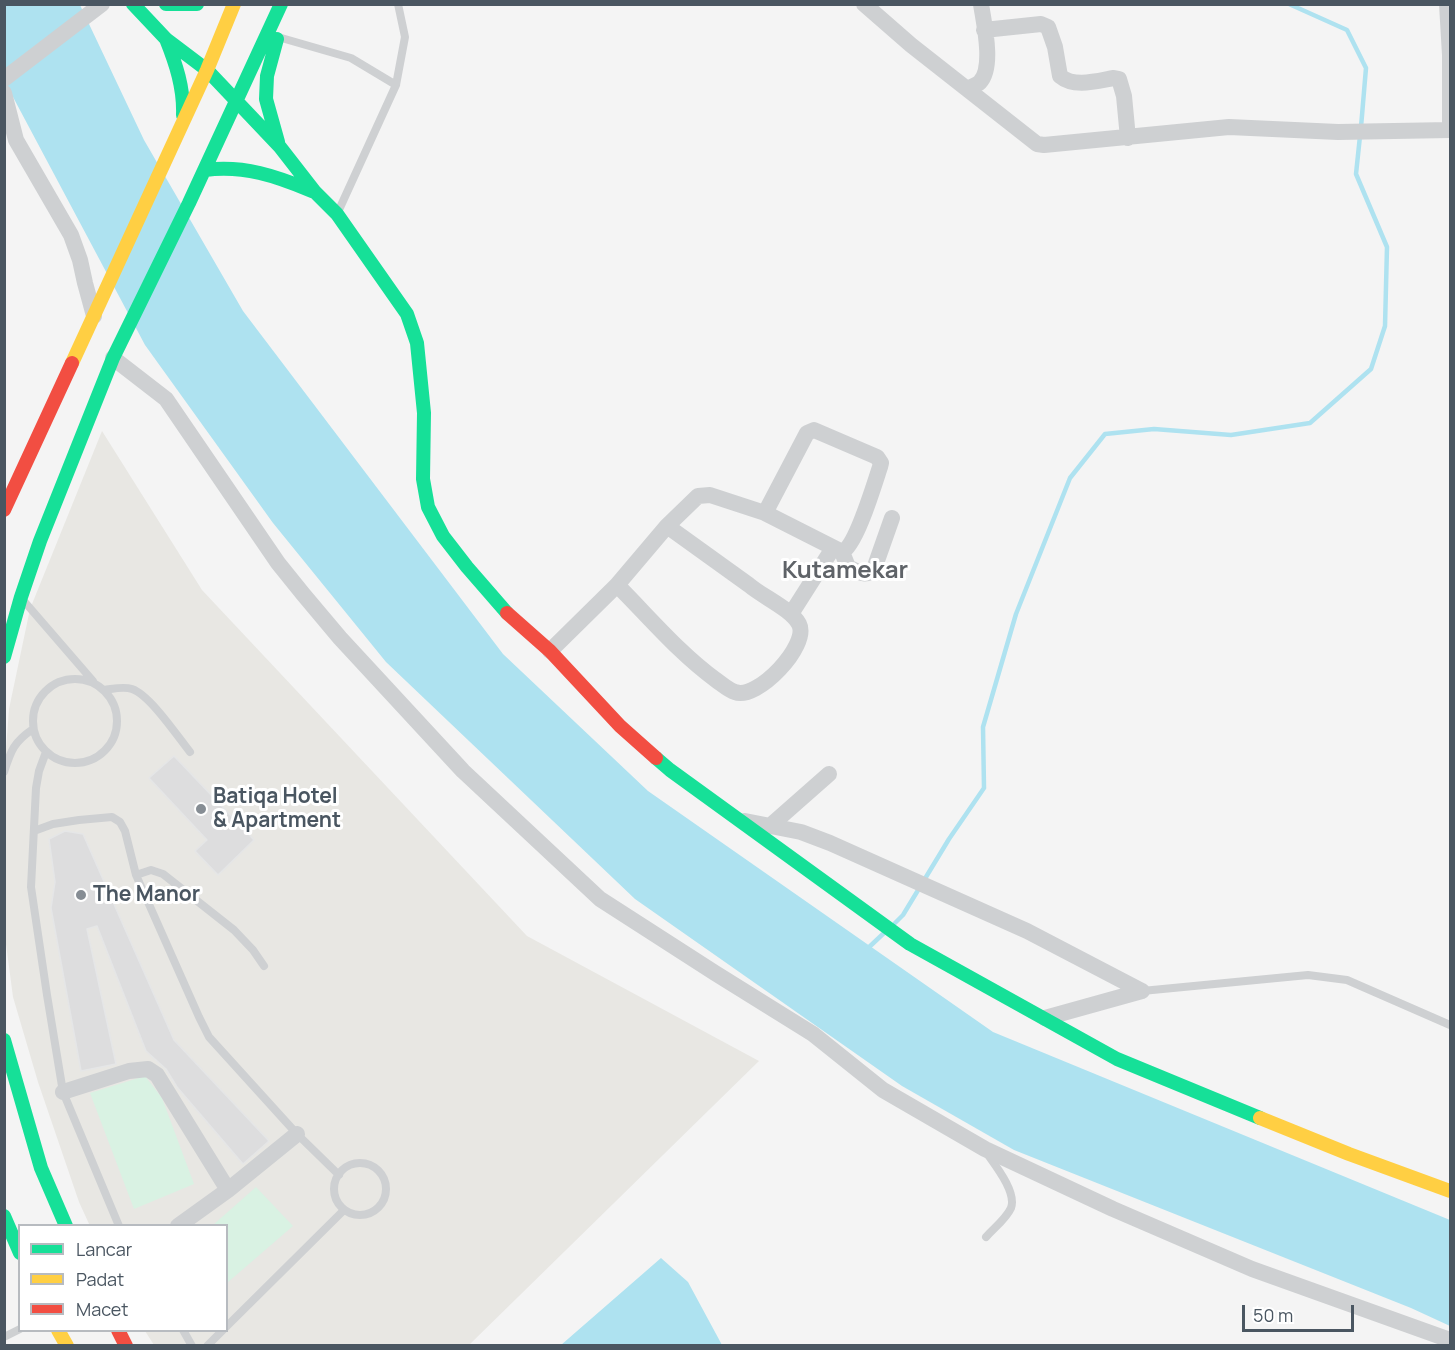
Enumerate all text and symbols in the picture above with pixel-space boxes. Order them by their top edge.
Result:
district label: Kutamekar [782,557,908,585]
place label: Batiqa Hotel & Apartment [213,784,341,834]
marker: Batiqa Hotel & Apartment [194,802,208,816]
place label: The Manor [93,882,200,908]
marker: The Manor [74,888,88,902]
legend [18,1224,228,1332]
text: Lancar [76,1237,132,1261]
text: Padat [76,1267,124,1291]
scale bar [1245,1293,1358,1331]
text: Macet [76,1297,129,1321]
text: 50 m [1253,1303,1293,1327]

